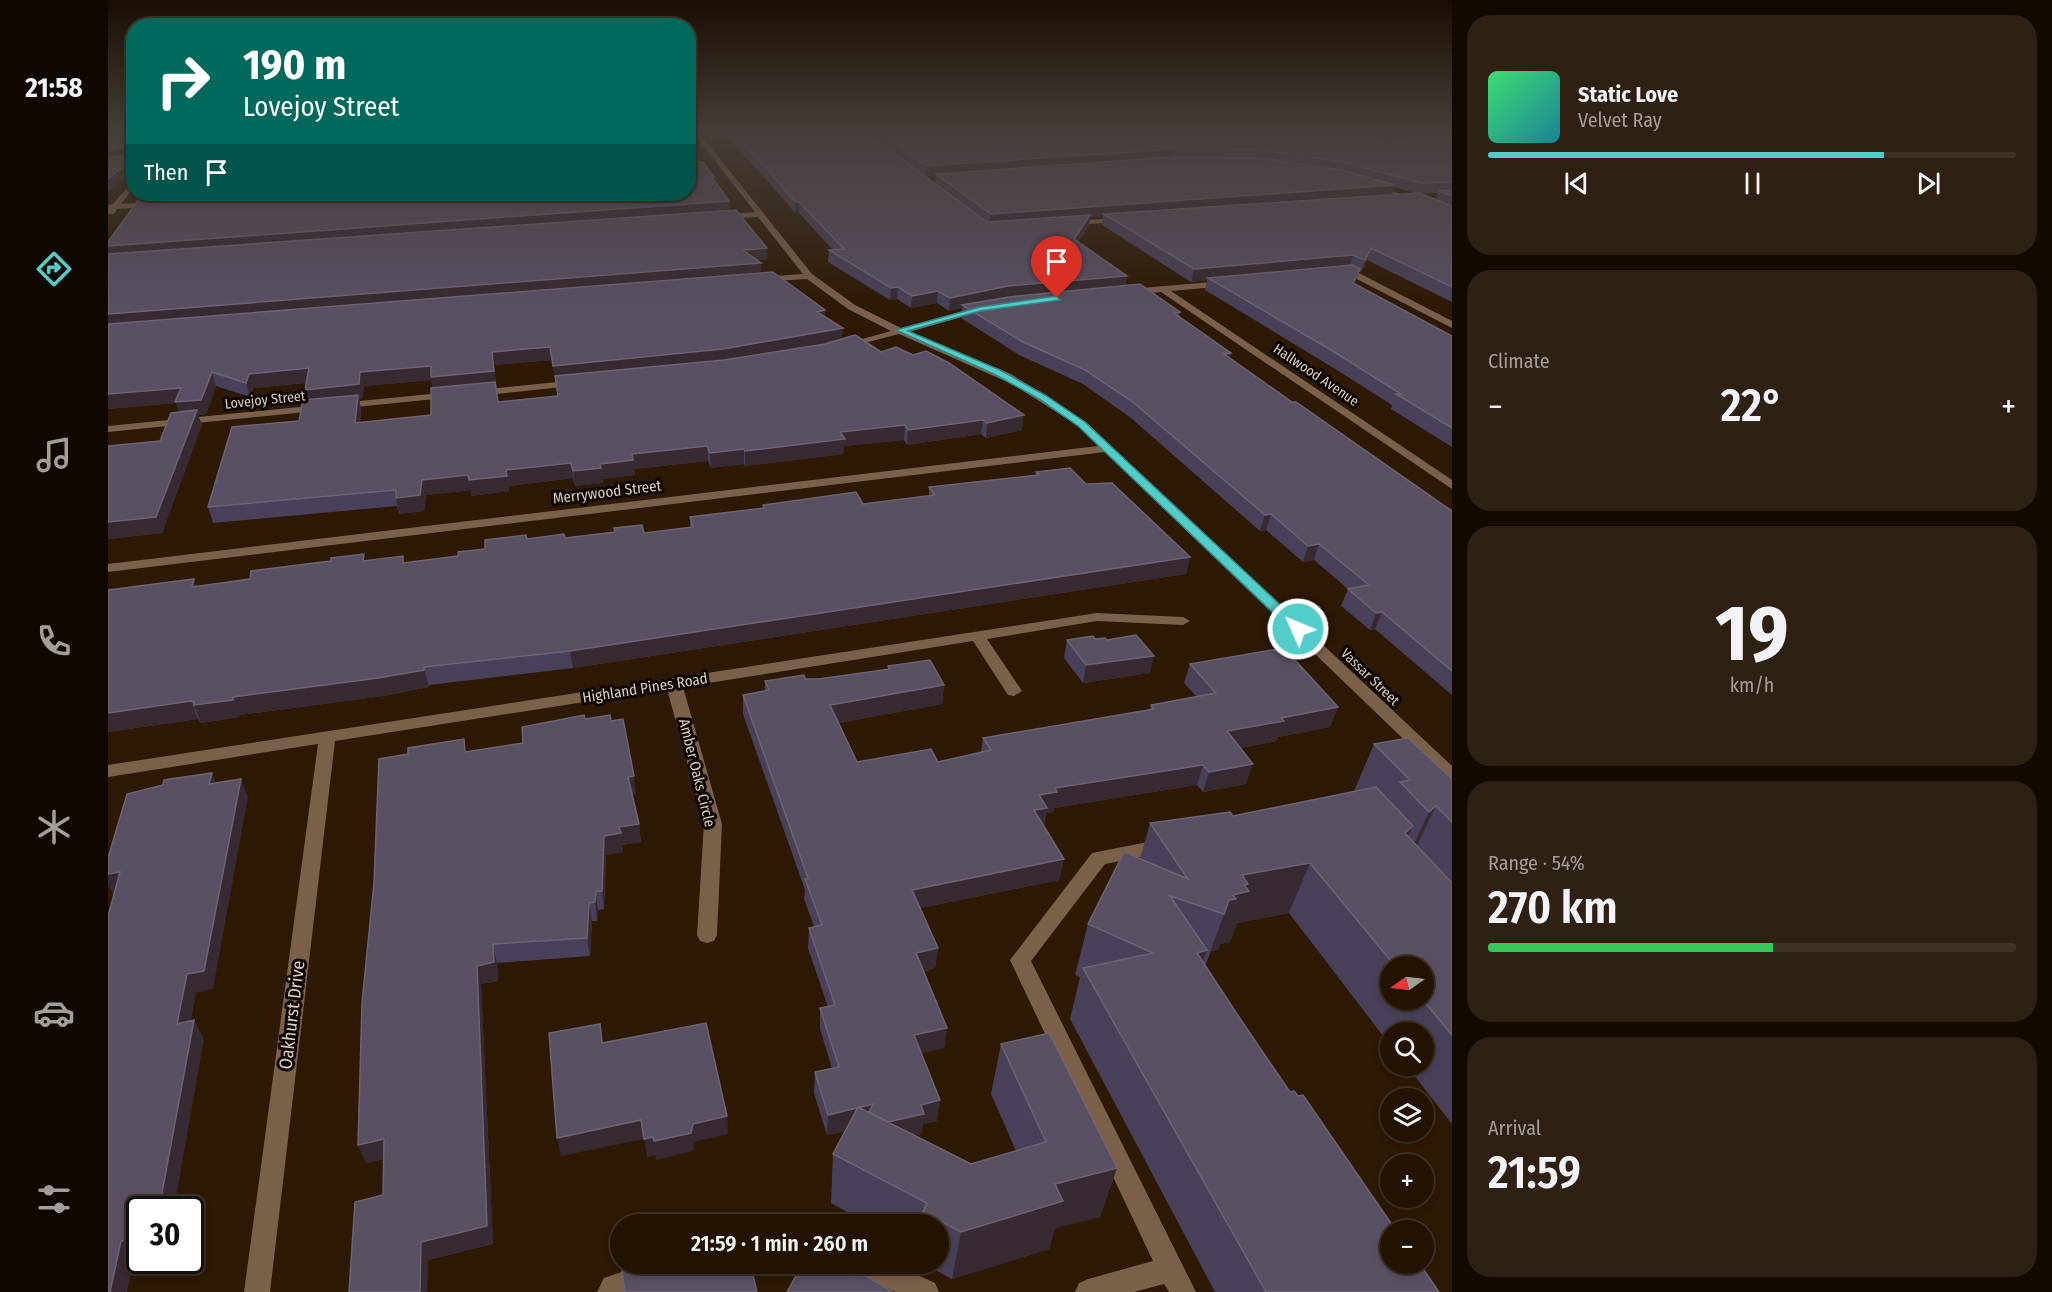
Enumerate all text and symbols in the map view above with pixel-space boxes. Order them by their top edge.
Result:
text: 190 m [243,40,346,90]
icon: right [144,42,222,120]
text: 21:58 [25,72,83,104]
text: Static Love [1578,81,1678,108]
text: Lovejoy Street [243,91,399,123]
text: Velvet Ray [1578,108,1662,132]
icon: arrive [200,156,233,189]
text: Then [144,159,188,186]
icon: previous [1560,167,1593,200]
icon: pause [1736,167,1769,200]
icon: next [1912,167,1945,200]
pin [1031,236,1082,298]
icon: arrive [1040,245,1073,278]
icon: directions [33,248,75,290]
street label: Hallwood Avenue [1270,340,1362,410]
text: Climate [1488,349,1550,373]
text: 22° [1721,379,1783,433]
street label: Lovejoy Street [224,387,307,413]
text: − [1488,387,1503,427]
text: + [2001,387,2016,427]
icon: music [33,434,75,476]
street label: Merrywood Street [552,476,662,508]
text: 19 [1715,587,1789,681]
position arrow [1266,597,1330,661]
icon: phone [33,620,75,662]
street label: Vassar Street [1337,645,1403,709]
street label: Highland Pines Road [581,669,709,707]
text: km/h [1730,673,1774,697]
street label: Amber Oaks Circle [675,717,719,829]
icon: climate [33,806,75,848]
text: Range · 54% [1488,851,1585,875]
text: 270 km [1488,881,1618,935]
north arrow [1380,956,1434,1010]
map controls [1380,956,1434,1274]
street label: Oakhurst Drive [274,959,310,1071]
icon: car [33,992,75,1034]
button: search [1380,1022,1434,1076]
button: layers [1380,1088,1434,1142]
text: Arrival [1488,1116,1541,1140]
text: 21:59 [1488,1146,1581,1200]
button: + [1380,1154,1434,1208]
icon: filters [33,1178,75,1220]
speed limit sign: 30 [126,1196,204,1274]
button: − [1380,1220,1434,1274]
text: 21:59 · 1 min · 260 m [691,1230,868,1257]

